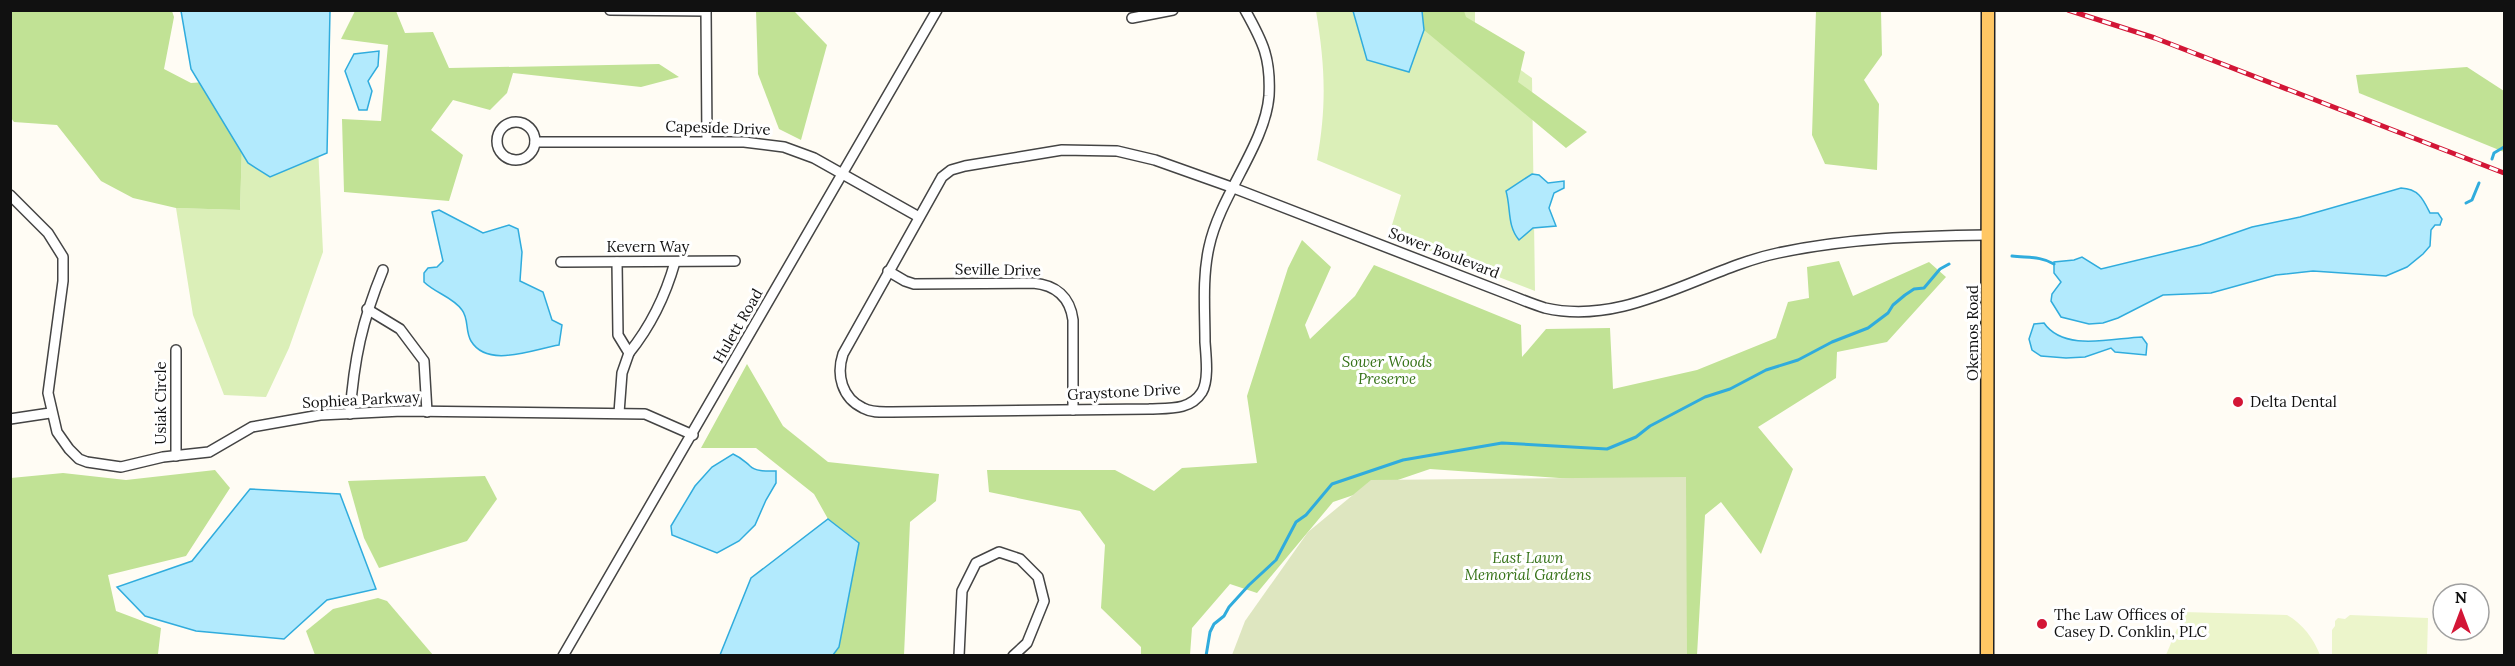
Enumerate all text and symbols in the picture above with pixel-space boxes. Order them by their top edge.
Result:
street label: Capeside Drive [665,116,771,139]
street label: Sower Boulevard [1386,223,1502,282]
street label: Kevern Way [606,237,690,256]
street label: Seville Drive [955,259,1041,280]
street label: Hulett Road [709,285,767,366]
street label: Okemos Road [1963,285,1982,381]
park label: Sower Woods Preserve [1342,352,1432,388]
street label: Usiak Circle [151,361,170,445]
street label: Graystone Drive [1067,379,1181,404]
street label: Sophiea Parkway [302,387,420,412]
place label: Delta Dental [2250,392,2337,411]
marker: Delta Dental [2231,395,2245,409]
park label: East Lawn Memorial Gardens [1464,548,1592,584]
north arrow [2431,582,2491,642]
text: N [2455,587,2467,607]
place label: The Law Offices of Casey D. Conklin, PLC [2054,605,2207,641]
marker: The Law Offices of Casey D. Conklin, PLC [2035,617,2049,631]

